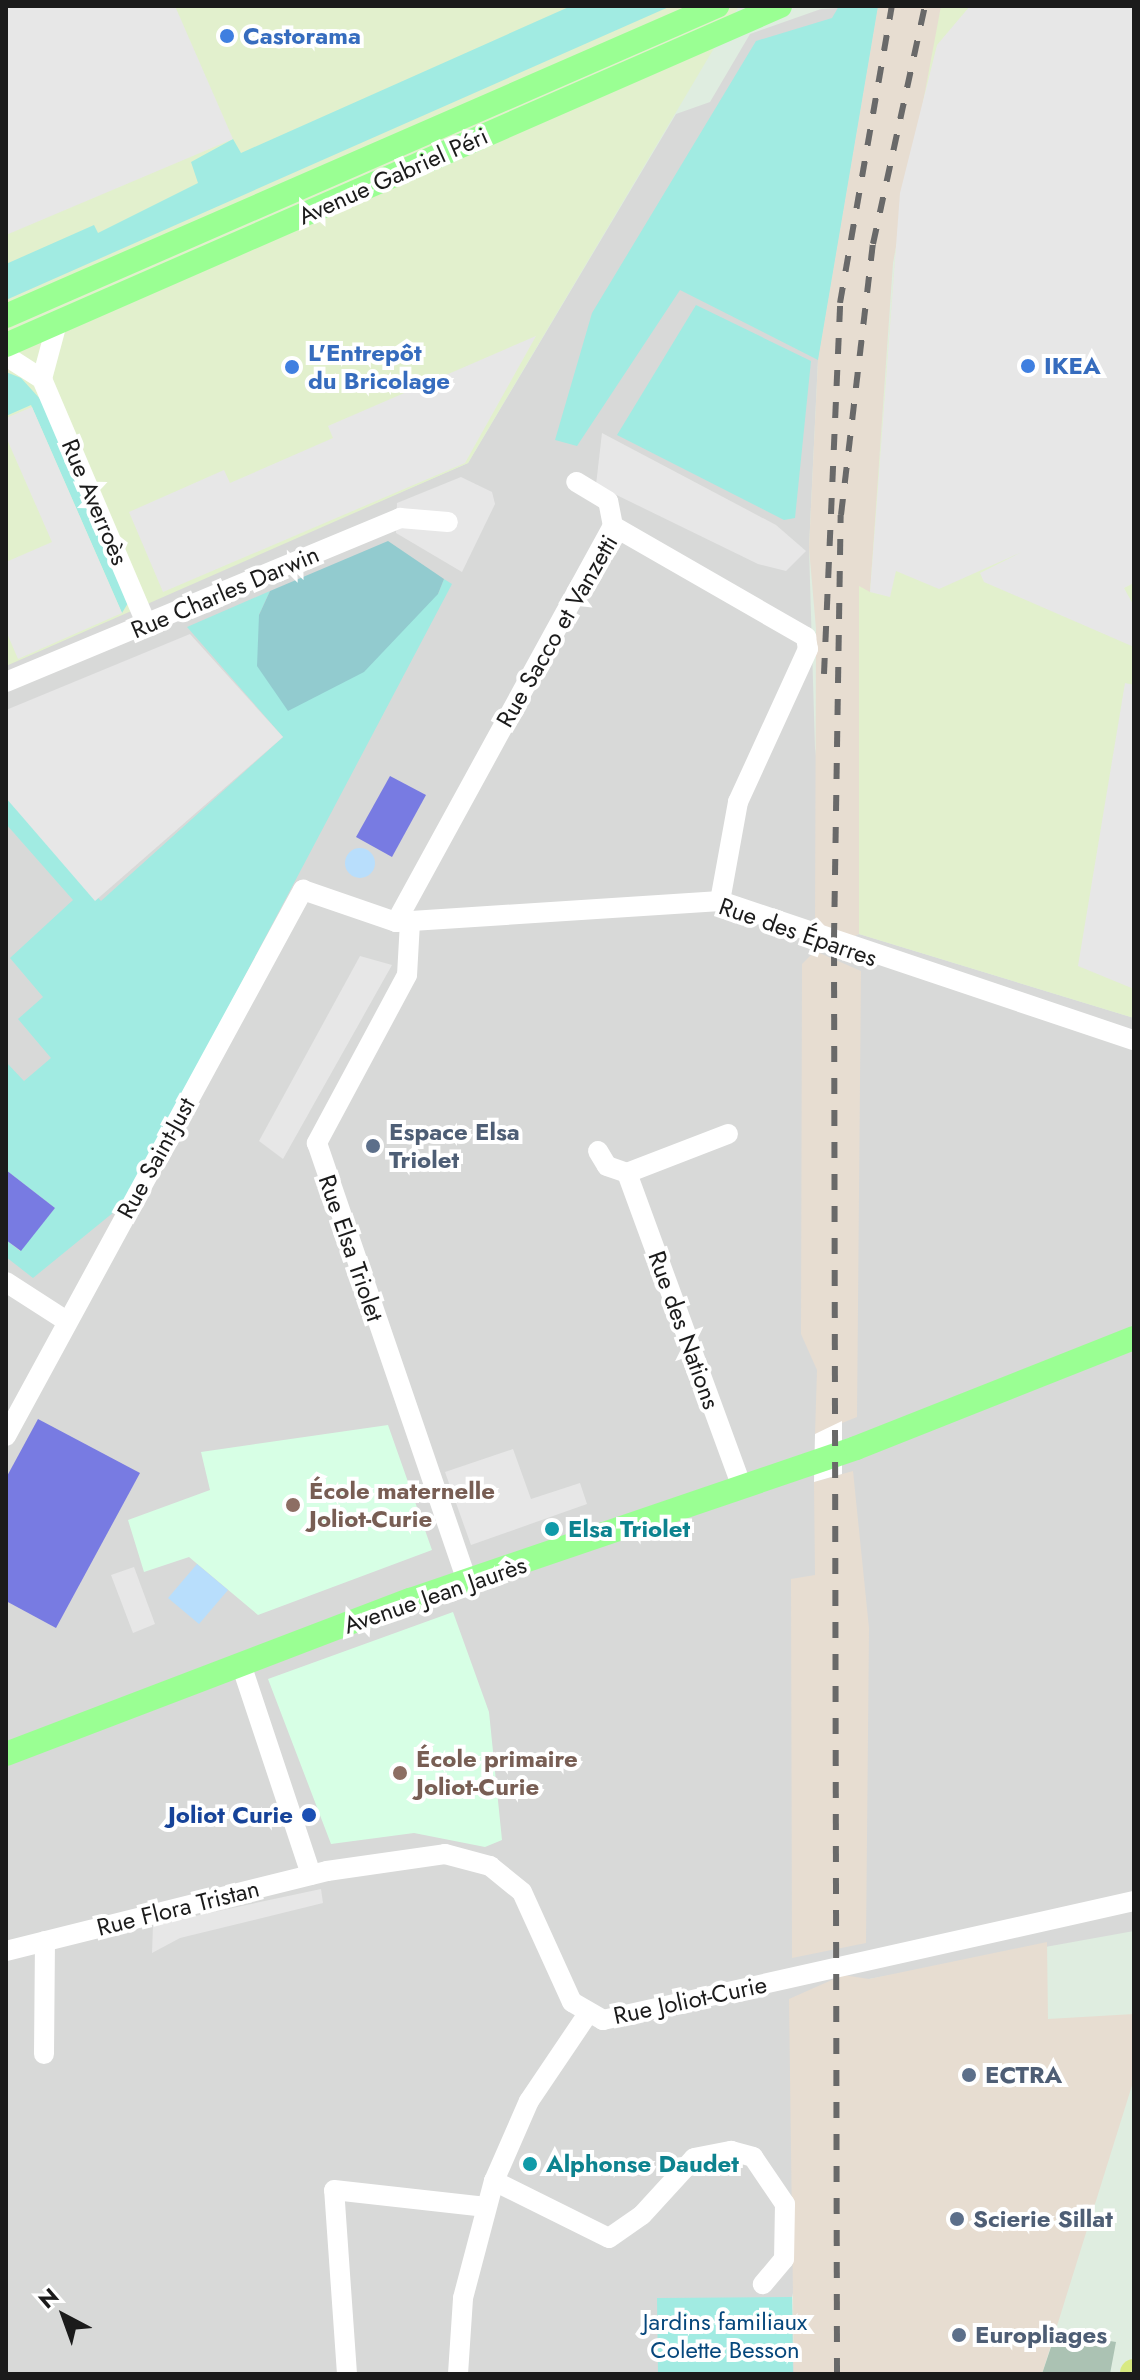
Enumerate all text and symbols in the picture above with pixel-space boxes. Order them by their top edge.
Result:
place label: Castorama [243,22,361,50]
marker: Castorama [218,27,236,45]
street label: Avenue Gabriel Péri [294,121,492,231]
place label: L'Entrepôt du Bricolage [308,339,450,395]
place label: IKEA [1044,352,1101,380]
marker: IKEA [1019,357,1037,375]
marker: L'Entrepôt du Bricolage [283,358,301,376]
street label: Rue Averroès [56,435,134,569]
street label: Rue Sacco et Vanzetti [490,530,624,732]
street label: Rue Charles Darwin [127,539,323,645]
street label: Rue des Éparres [715,892,881,972]
street label: Rue Saint-Just [111,1093,201,1223]
place label: Espace Elsa Triolet [389,1118,520,1174]
marker: Espace Elsa Triolet [364,1137,382,1155]
street label: Rue Elsa Triolet [312,1171,390,1325]
street label: Rue des Nations [642,1247,726,1413]
place label: École maternelle Joliot-Curie [309,1477,495,1533]
marker: École maternelle Joliot-Curie [284,1496,302,1514]
place label: Elsa Triolet [568,1515,690,1543]
marker: Elsa Triolet [543,1520,561,1538]
street label: Avenue Jean Jaurès [340,1550,530,1640]
place label: École primaire Joliot-Curie [416,1745,578,1801]
marker: École primaire Joliot-Curie [391,1764,409,1782]
place label: Joliot Curie [168,1801,293,1829]
marker: Joliot Curie [300,1806,318,1824]
street label: Rue Flora Tristan [94,1874,262,1942]
street label: Rue Joliot-Curie [611,1970,769,2030]
place label: ECTRA [985,2061,1062,2089]
marker: ECTRA [960,2066,978,2084]
place label: Alphonse Daudet [546,2150,739,2178]
marker: Alphonse Daudet [521,2155,539,2173]
place label: Scierie Sillat [973,2205,1113,2233]
marker: Scierie Sillat [948,2210,966,2228]
north arrow [24,2276,104,2356]
text: N [31,2280,65,2316]
park label: Jardins familiaux Colette Besson [643,2308,807,2364]
place label: Europliages [975,2321,1107,2349]
marker: Europliages [950,2326,968,2344]

